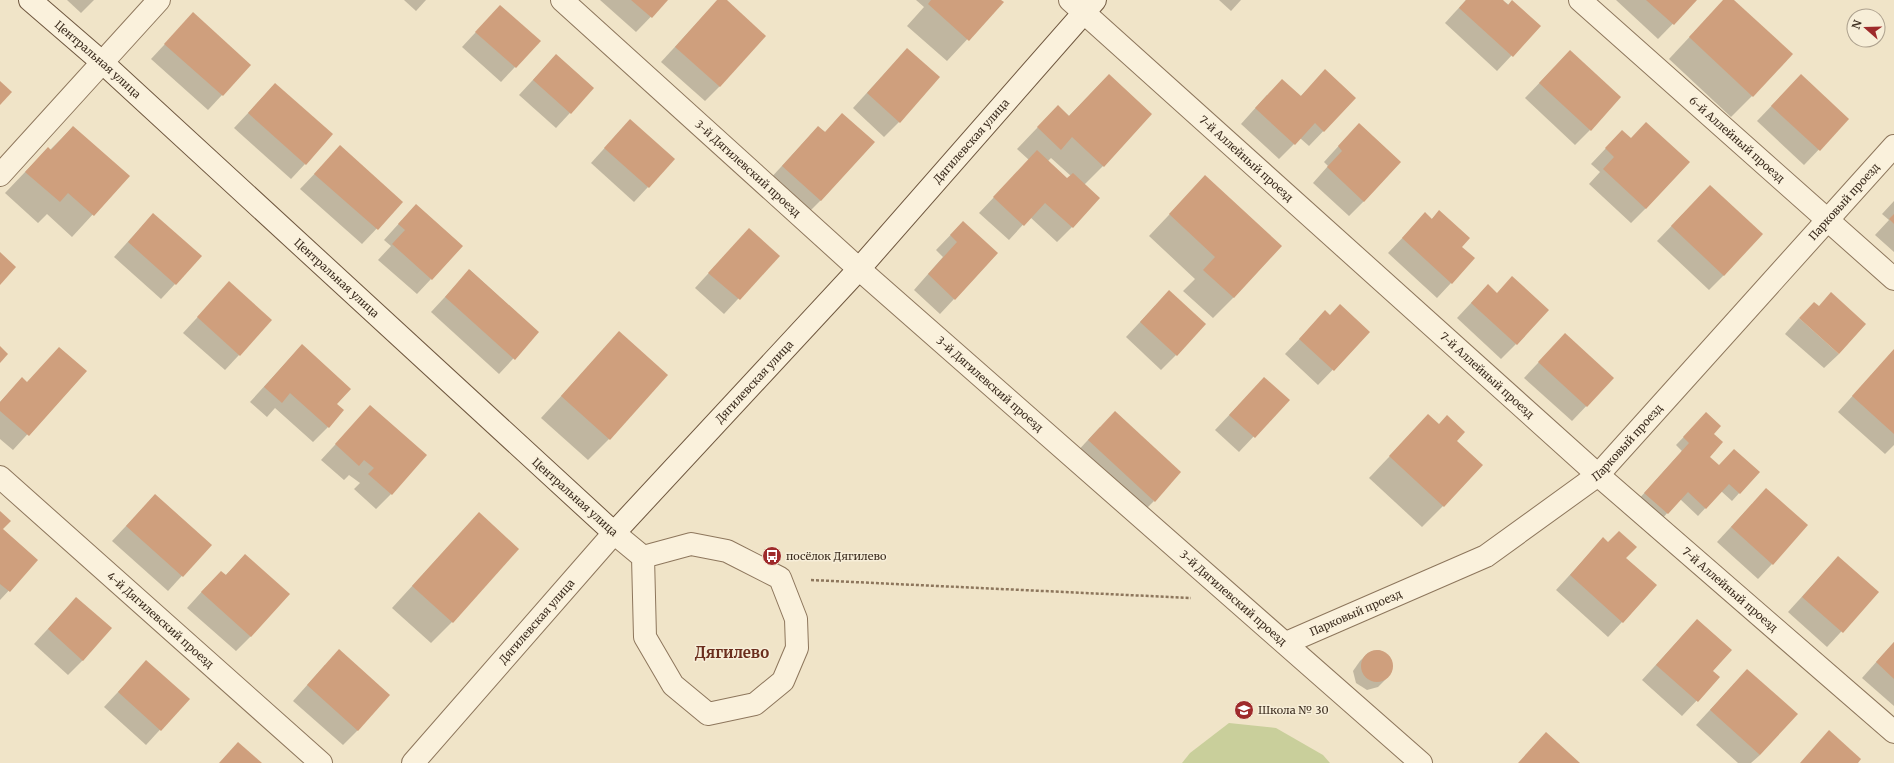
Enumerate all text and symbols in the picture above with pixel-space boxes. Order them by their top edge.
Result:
north arrow [1846,8,1886,48]
street label: Центральная улица [52,17,144,101]
text: N [1849,18,1865,31]
street label: 6-й Аллейный проезд [1686,93,1788,186]
street label: Дягилевская улица [930,96,1012,186]
street label: 7-й Аллейный проезд [1196,112,1296,205]
street label: 3-й Дягилевский проезд [692,117,804,220]
street label: Парковый проезд [1805,160,1882,243]
street label: Центральная улица [291,235,382,321]
street label: 7-й Аллейный проезд [1437,329,1537,421]
street label: 3-й Дягилевский проезд [934,333,1046,435]
street label: Дягилевская улица [712,337,796,426]
street label: Парковый проезд [1589,401,1666,484]
street label: Центральная улица [529,455,621,539]
street label: 7-й Аллейный проезд [1679,544,1781,635]
bus stop icon: посёлок Дягилево [761,545,783,567]
street label: 3-й Дягилевский проезд [1177,547,1290,649]
place label: посёлок Дягилево [786,549,887,563]
street label: 4-й Дягилевский проезд [104,569,217,671]
street label: Дягилевская улица [496,576,578,667]
street label: Парковый проезд [1307,586,1404,639]
district label: Дягилево [695,643,769,662]
school or university icon: Школа № 30 [1233,699,1255,721]
place label: Школа № 30 [1258,703,1329,717]

